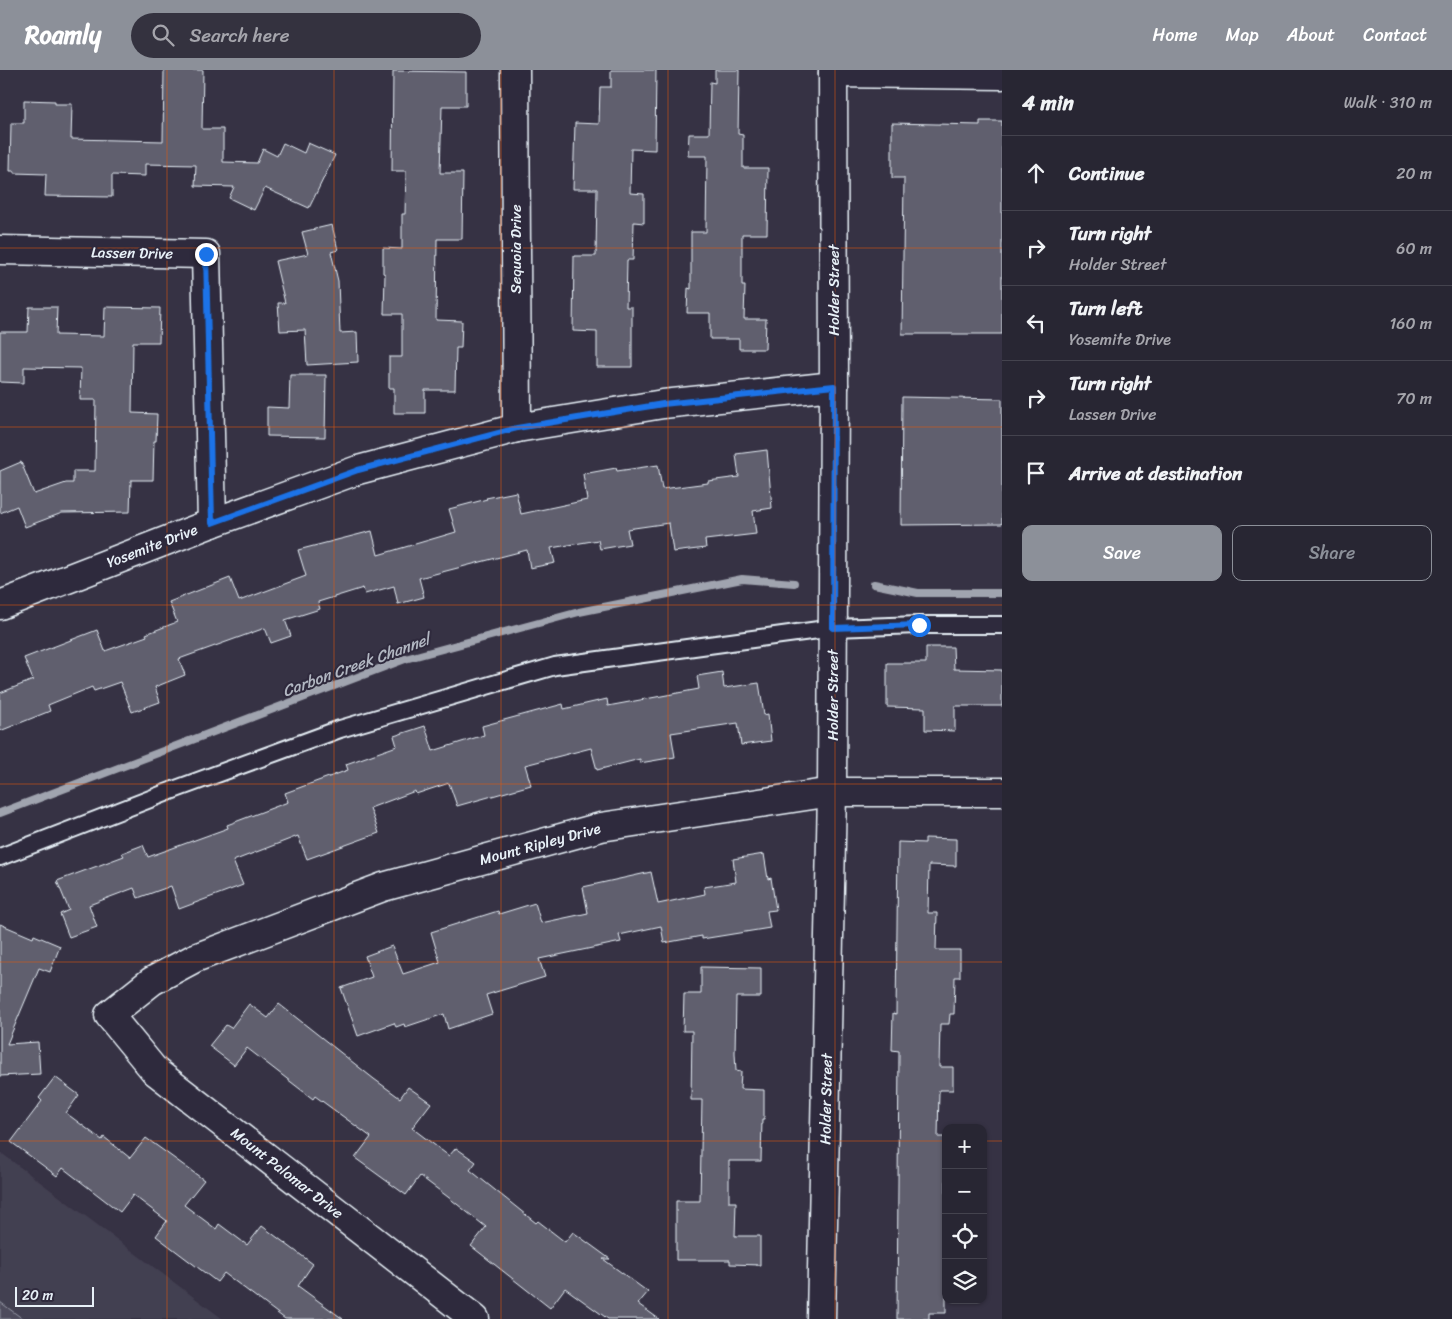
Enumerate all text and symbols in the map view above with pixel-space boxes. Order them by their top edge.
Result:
search box [131,13,481,58]
text: Roamly [25,14,101,56]
text: Search here [189,19,289,52]
text: Home [1153,19,1198,51]
text: Map [1226,19,1259,51]
text: About [1287,19,1335,51]
text: Contact [1363,19,1427,51]
icon: search [149,21,177,49]
text: 4 min [1022,84,1074,122]
text: Walk · 310 m [1344,88,1432,117]
text: Continue [1069,157,1145,190]
icon: ahead [1022,159,1050,187]
text: 20 m [1396,159,1432,188]
street label: Sequoia Drive [503,204,529,294]
text: Turn right [1069,217,1151,250]
icon: right [1022,234,1050,262]
text: 60 m [1396,234,1432,263]
street label: Lassen Drive [91,239,173,267]
route end [195,243,218,266]
street label: Holder Street [821,243,847,336]
text: Holder Street [1069,250,1166,279]
text: Turn left [1069,292,1142,325]
icon: left [1022,309,1050,337]
text: 160 m [1389,309,1432,338]
text: Yosemite Drive [1069,325,1171,354]
text: Turn right [1069,367,1151,400]
icon: right [1022,384,1050,412]
text: 70 m [1396,384,1432,413]
text: Lassen Drive [1069,400,1156,429]
text: Arrive at destination [1069,457,1242,490]
icon: arrive [1022,459,1050,487]
street label: Yosemite Drive [103,517,201,575]
button: Save [1022,525,1222,581]
button: Share [1232,525,1432,581]
route start [908,614,931,637]
water label: Carbon Creek Channel [278,624,437,705]
street label: Holder Street [820,648,846,741]
street label: Mount Ripley Drive [476,815,604,873]
street label: Holder Street [812,1052,840,1145]
street label: Mount Palomar Drive [225,1120,349,1226]
map controls [942,1124,987,1304]
button: + [942,1124,987,1169]
button: − [942,1169,987,1214]
button: locate [942,1214,987,1259]
button: layers [942,1259,987,1304]
text: 20 m [22,1283,53,1308]
scale bar [15,1284,94,1307]

